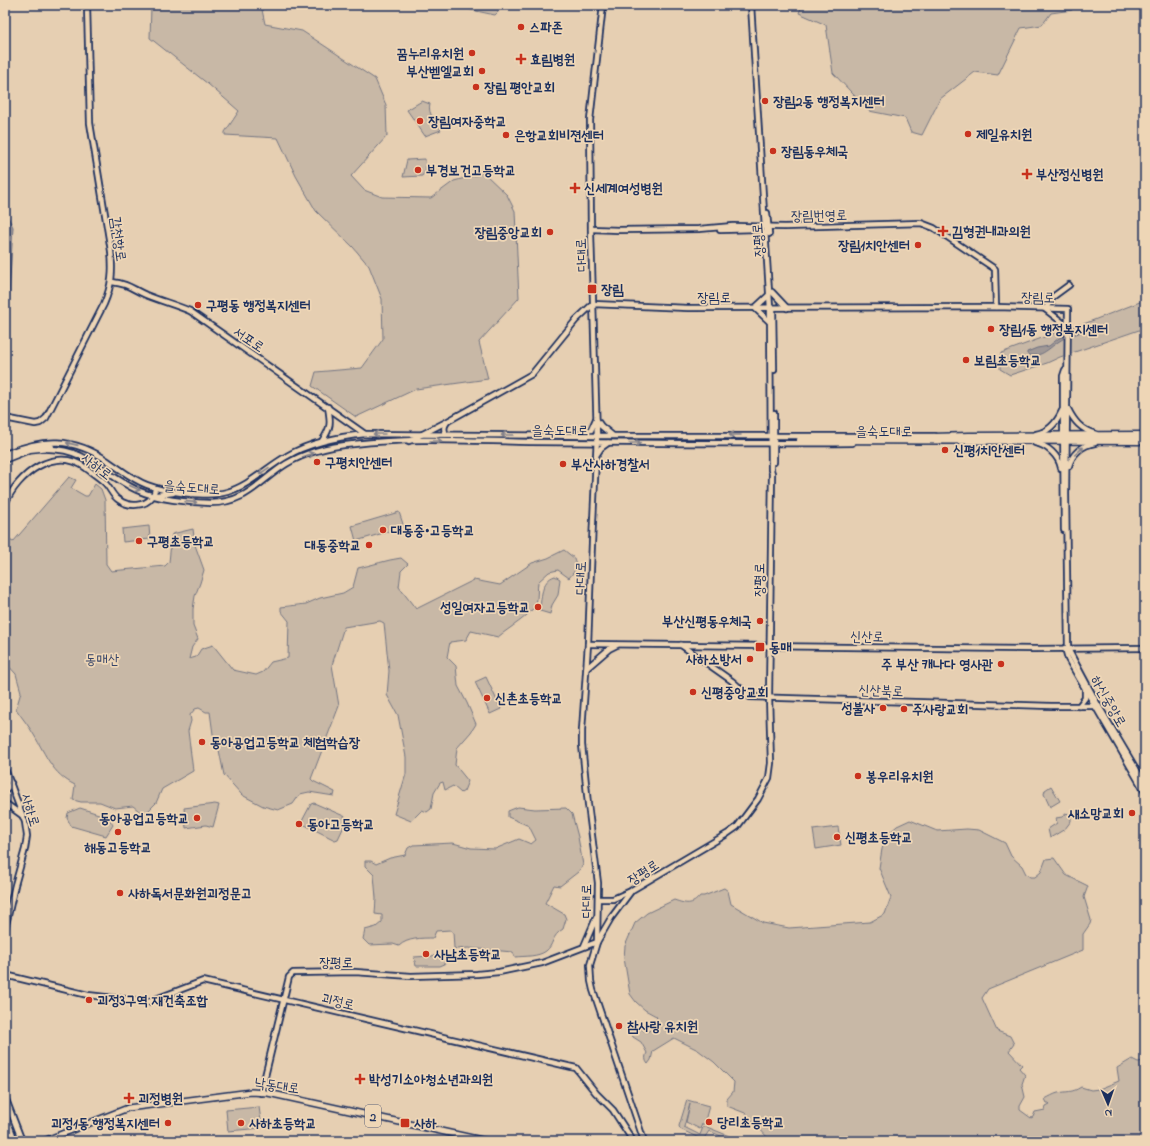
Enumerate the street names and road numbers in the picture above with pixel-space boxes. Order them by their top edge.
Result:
street label: 장림번영로 [791,206,847,227]
street label: 감천항로 [104,215,131,263]
street label: 장평로 [748,222,771,257]
street label: 다대로 [571,238,594,272]
street label: 장림로 [697,288,731,309]
street label: 장림로 [1021,288,1055,309]
street label: 서포로 [228,322,268,358]
street label: 을숙도대로 [532,421,588,442]
street label: 을숙도대로 [856,422,912,443]
street label: 사하로 [76,449,116,486]
street label: 을숙도대로 [163,476,221,501]
street label: 다대로 [570,561,593,595]
street label: 장평로 [750,563,771,597]
street label: 신산로 [850,627,884,648]
street label: 하신중앙로 [1085,672,1131,731]
street label: 신산북로 [858,680,904,703]
street label: 사하로 [15,791,45,830]
street label: 장평로 [624,855,664,891]
street label: 다대로 [577,884,598,918]
street label: 장평로 [319,953,353,974]
street label: 괴정로 [319,988,356,1016]
street label: 낙동대로 [253,1073,301,1100]
road number: 2 [365,1105,381,1127]

